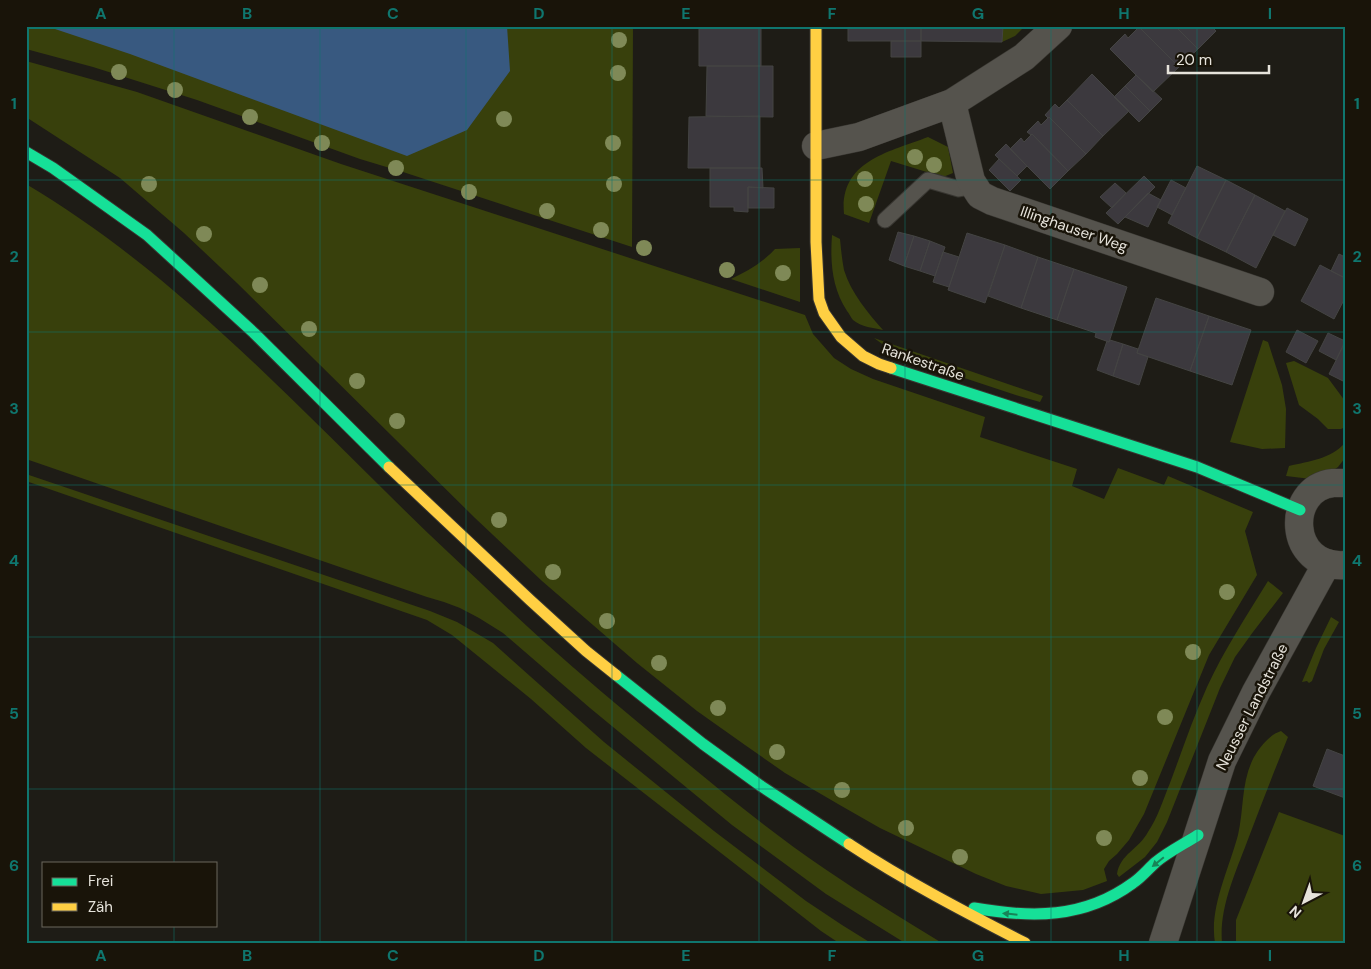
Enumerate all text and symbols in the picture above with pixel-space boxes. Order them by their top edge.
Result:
text: A [95,3,107,24]
text: B [242,3,252,24]
text: C [387,3,399,24]
text: D [533,3,545,24]
text: E [681,3,691,24]
text: F [828,3,837,24]
text: G [972,3,984,24]
text: H [1118,3,1130,24]
text: I [1268,3,1272,24]
scale bar [1168,42,1270,74]
text: 20 m [1176,50,1212,70]
text: 1 [11,93,17,114]
text: 1 [1354,93,1360,114]
street label: Illinghauser Weg [1018,201,1130,257]
text: 2 [9,246,19,267]
text: 2 [1352,246,1362,267]
street label: Rankestraße [879,339,967,385]
text: 3 [9,398,19,419]
text: 3 [1352,398,1362,419]
text: 4 [9,550,19,571]
text: 4 [1352,550,1362,571]
street label: Neusser Landstraße [1211,640,1293,774]
text: 5 [9,703,19,724]
text: 5 [1352,703,1362,724]
text: 6 [9,855,19,876]
text: 6 [1352,855,1362,876]
one-way arrow [1151,857,1164,868]
legend [42,862,218,926]
text: Frei [88,871,113,891]
north arrow [1278,876,1328,926]
text: Zäh [88,897,113,917]
text: N [1286,902,1305,922]
one-way arrow [1002,909,1018,917]
text: A [95,945,107,966]
text: B [242,945,252,966]
text: C [387,945,399,966]
text: D [533,945,545,966]
text: E [681,945,691,966]
text: F [828,945,837,966]
text: G [972,945,984,966]
text: H [1118,945,1130,966]
text: I [1268,945,1272,966]

